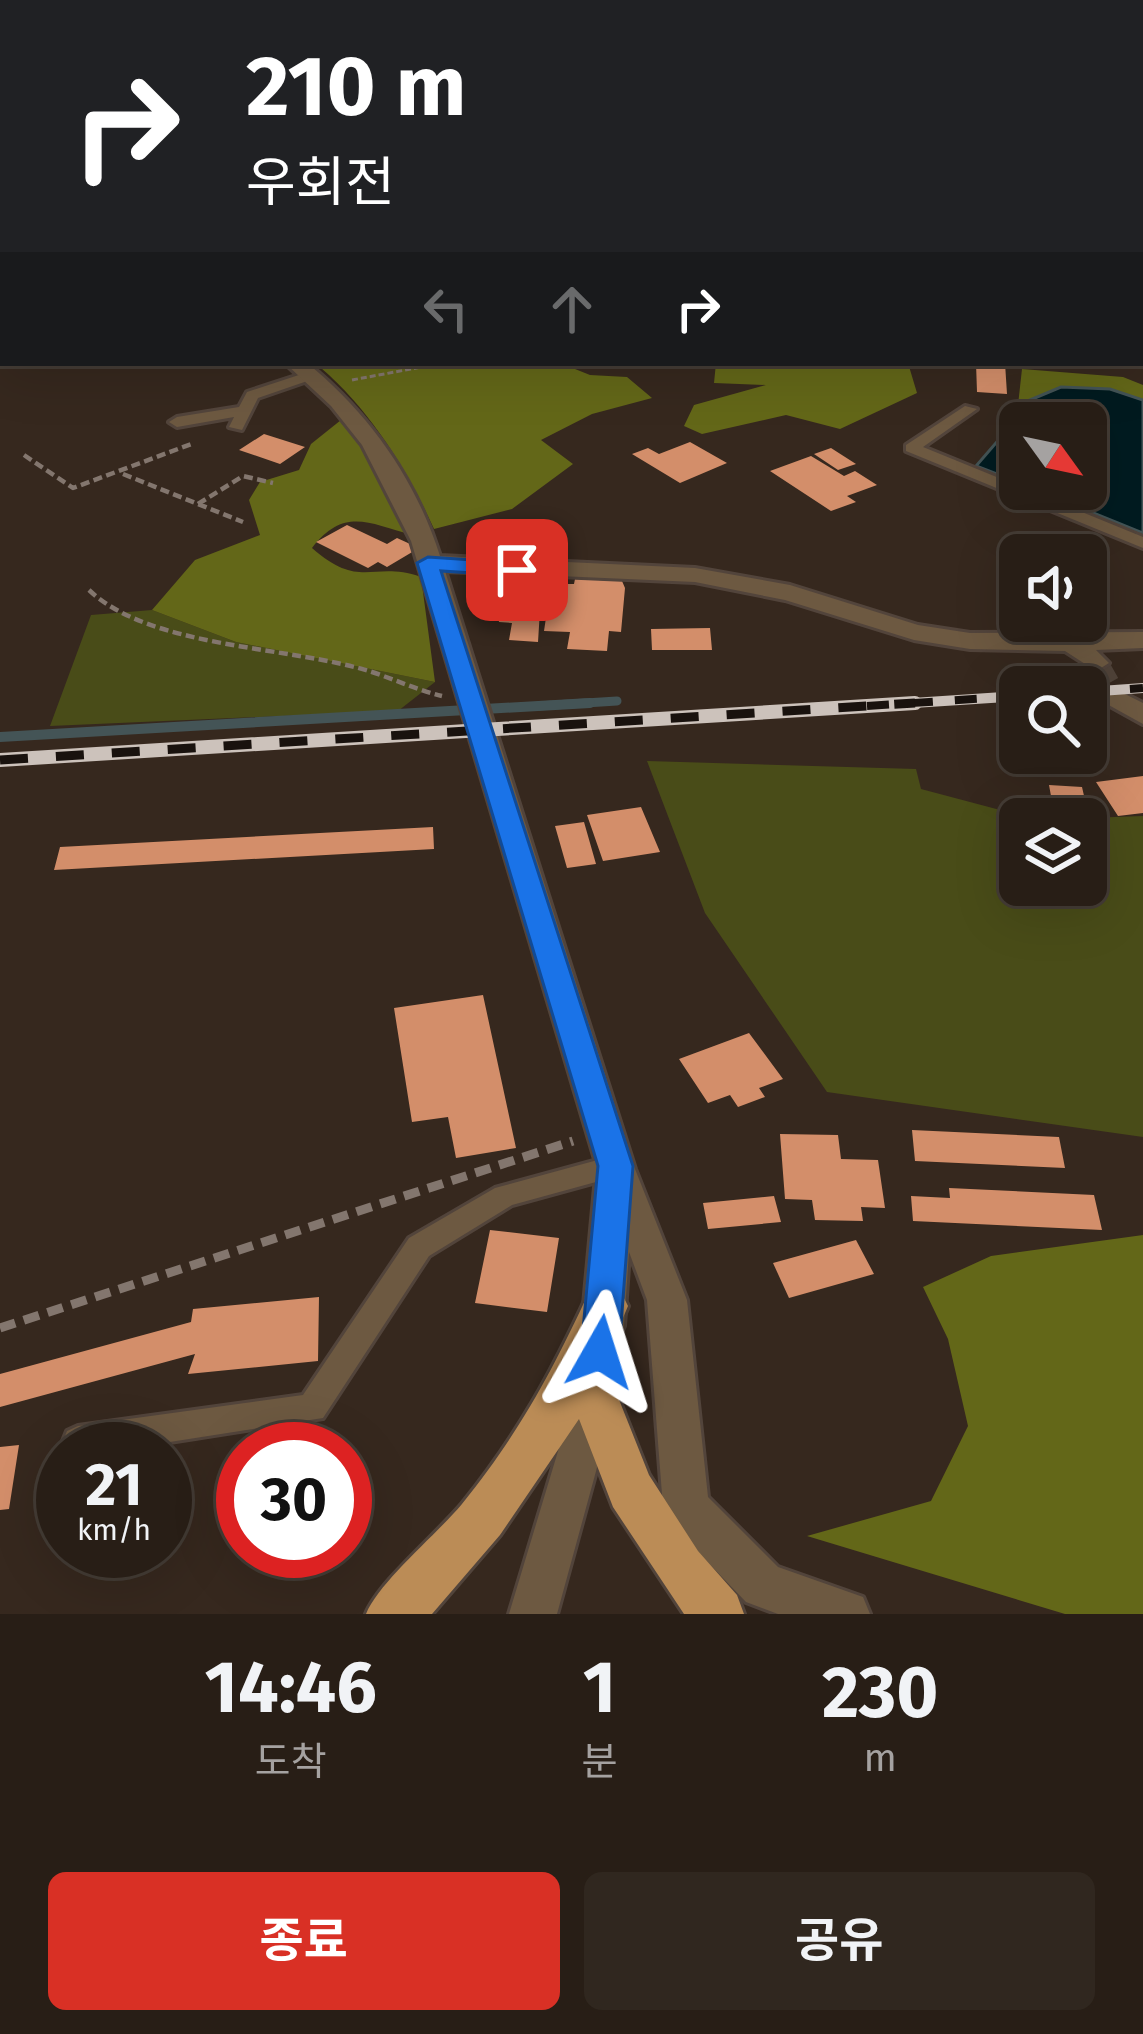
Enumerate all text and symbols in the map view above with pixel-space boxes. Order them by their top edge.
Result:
text: 210 m [246,36,467,137]
icon: right [48,48,204,204]
text: 우회전 [246,151,395,215]
icon: left [413,276,479,342]
icon: ahead [539,276,605,342]
icon: right [665,276,731,342]
north arrow [999,402,1107,510]
map controls [999,402,1107,906]
pin [466,519,568,621]
button: sound [999,534,1107,642]
icon: arrive [484,537,550,603]
button: search [999,666,1107,774]
button: layers [999,798,1107,906]
position arrow [537,1289,663,1415]
speed limit sign: 30 [216,1422,372,1578]
text: 21 [85,1449,143,1521]
text: km/h [77,1512,151,1548]
text: 14:46 [205,1645,377,1731]
text: 1 [583,1645,616,1731]
text: 230 [822,1650,938,1736]
text: m [863,1735,897,1781]
text: 도착 [255,1739,327,1785]
text: 분 [581,1739,617,1785]
button: 종료 [48,1872,560,2010]
button: 공유 [584,1872,1095,2010]

